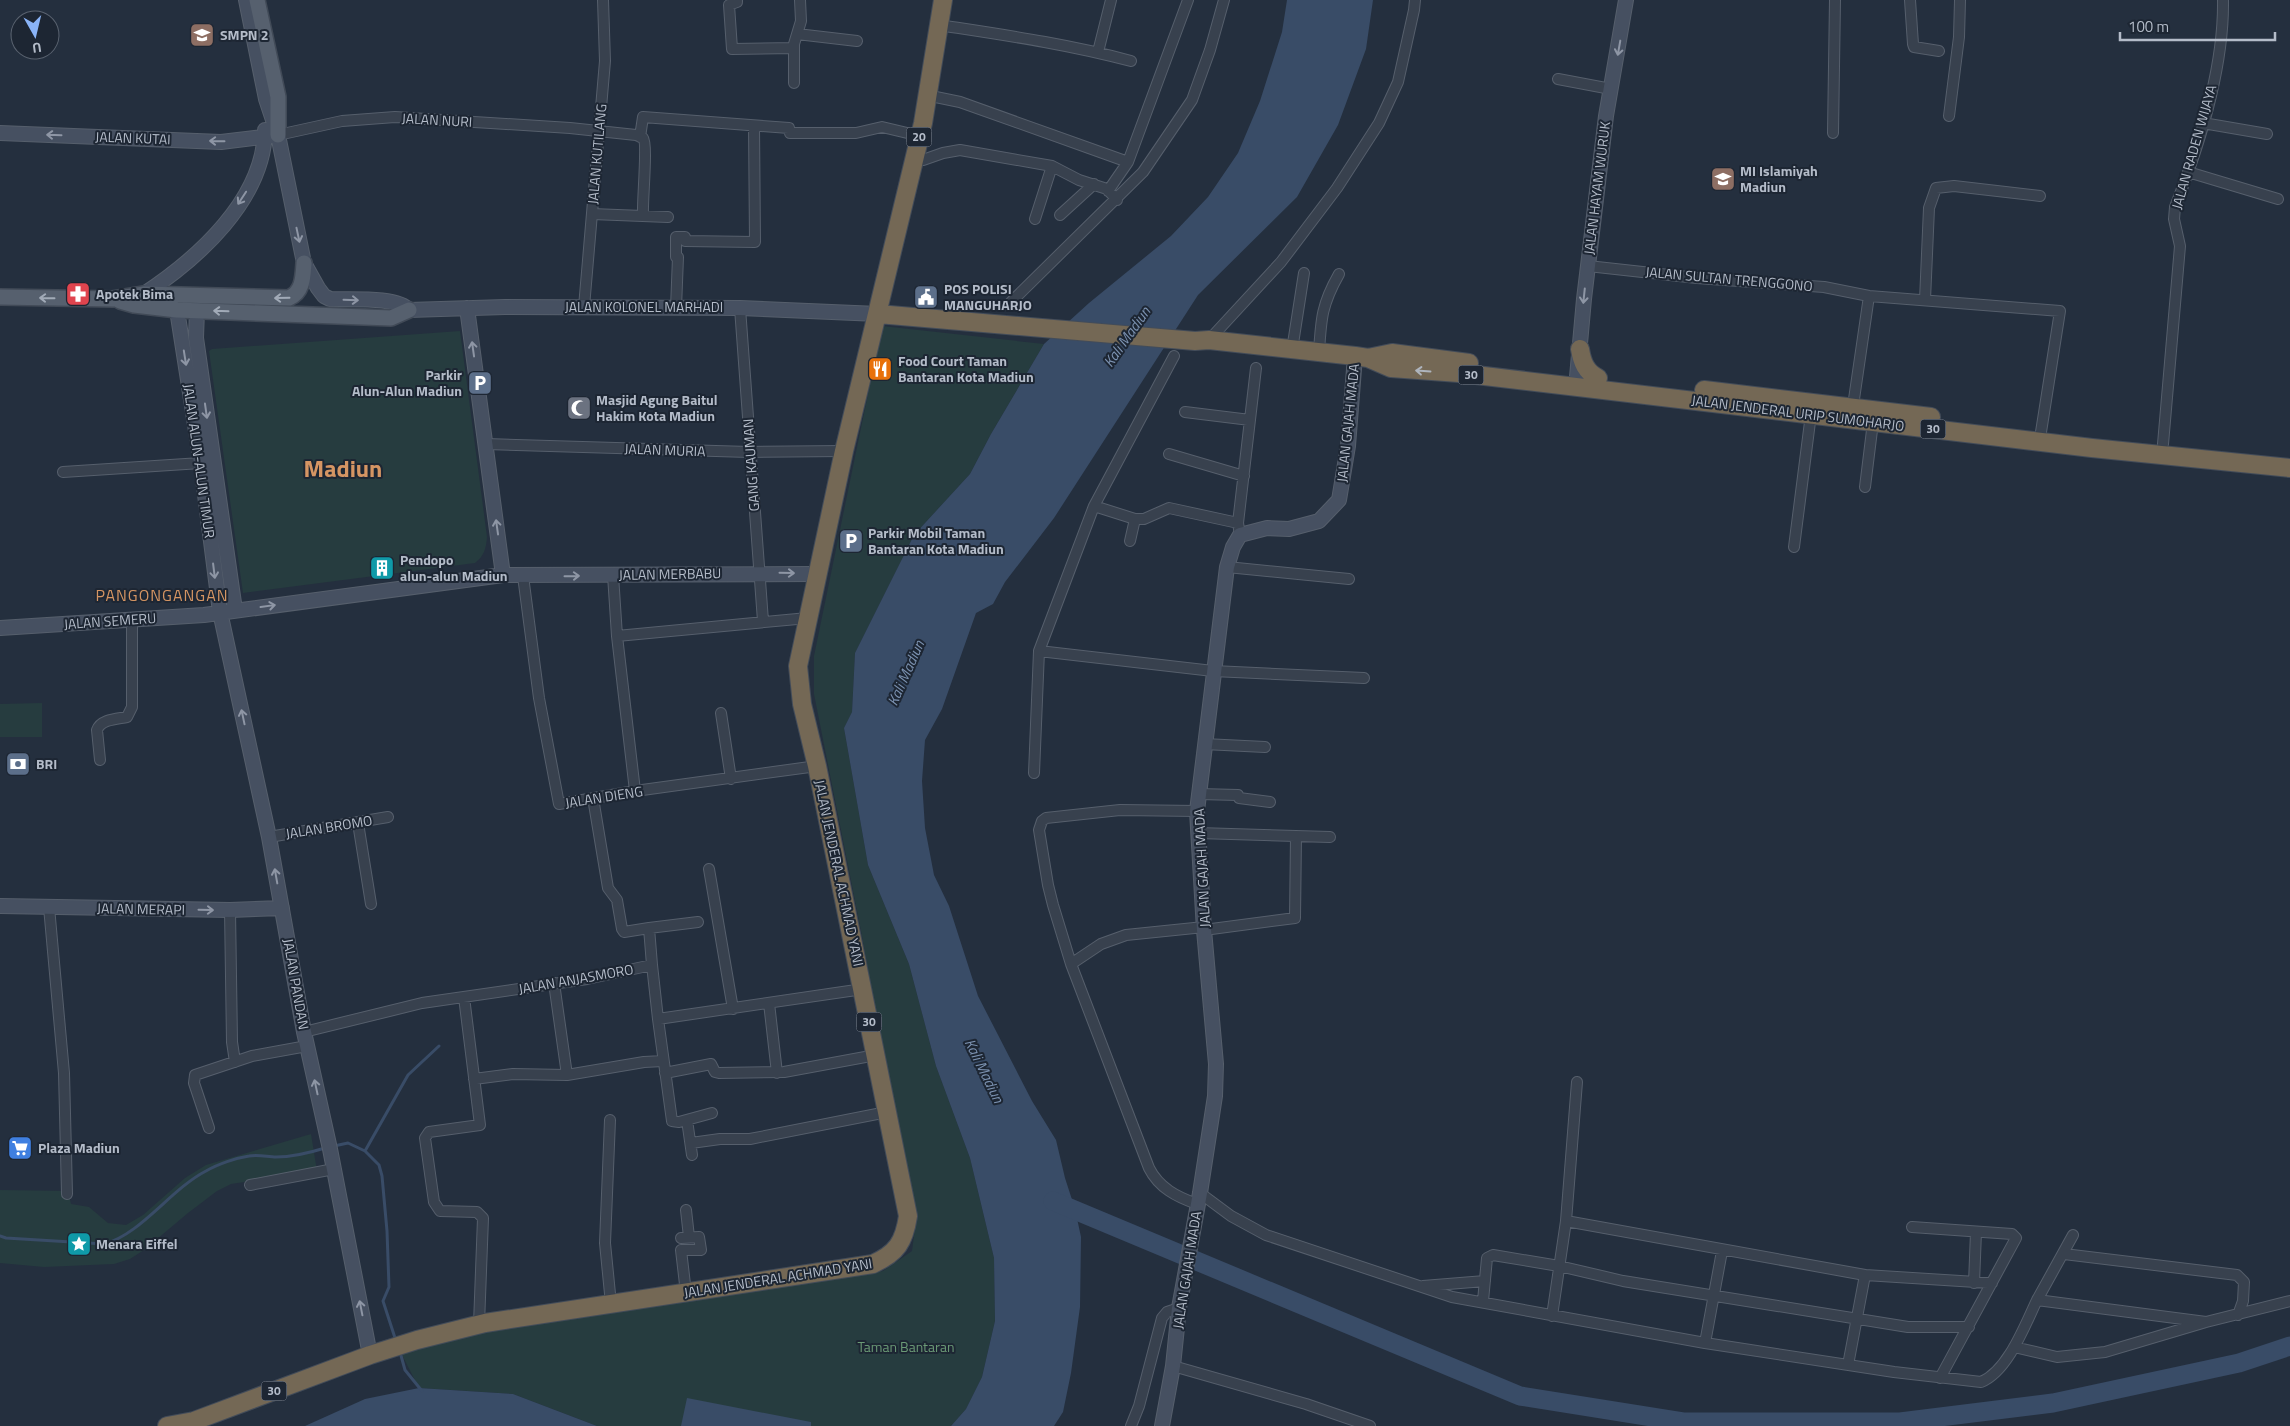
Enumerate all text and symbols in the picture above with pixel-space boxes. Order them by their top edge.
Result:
north arrow [10,10,60,60]
scale bar [2120,10,2275,42]
text: 100 m [2128,15,2169,38]
school or university icon: SMPN 2 [189,22,215,48]
place label: SMPN 2 [220,24,269,45]
text: U [31,37,43,59]
one-way arrow [1613,40,1623,56]
street label: JALAN RADEN WIJAYA [2166,81,2222,212]
street label: JALAN KUTILANG [582,103,611,205]
street label: JALAN NURI [401,107,473,132]
street label: JALAN HAYAM WURUK [1578,120,1615,256]
street label: JALAN KUTAI [95,126,171,149]
road number: 20 [906,128,932,146]
one-way arrow [46,130,62,139]
one-way arrow [209,136,225,146]
place label: MI Islamiyah Madiun [1740,160,1818,197]
school or university icon: MI Islamiyah Madiun [1710,166,1736,192]
one-way arrow [237,191,247,205]
one-way arrow [294,226,303,242]
street label: JALAN SULTAN TRENGGONO [1644,261,1814,296]
place label: POS POLISI MANGUHARJO [944,278,1032,315]
pharmacy icon: Apotek Bima [65,281,91,307]
place label: Apotek Bima [96,283,173,304]
public building icon: POS POLISI MANGUHARJO [913,284,939,310]
one-way arrow [1579,287,1589,303]
one-way arrow [40,293,56,303]
one-way arrow [274,293,290,303]
one-way arrow [342,296,358,305]
street label: JALAN KOLONEL MARHADI [565,296,723,317]
water label: Kali Madiun [1097,301,1156,372]
one-way arrow [213,306,230,316]
one-way arrow [467,341,477,357]
one-way arrow [180,350,190,366]
place label: Food Court Taman Bantaran Kota Madiun [898,350,1034,387]
restaurant icon: Food Court Taman Bantaran Kota Madiun [867,356,893,382]
street label: JALAN GAJAH MADA [1331,362,1364,483]
place label: Parkir Alun-Alun Madiun [352,364,462,401]
one-way arrow [1416,366,1432,376]
road number: 30 [1458,366,1484,384]
parking icon: Parkir Alun-Alun Madiun [467,370,493,396]
street label: JALAN ALUN-ALUN TIMUR [178,382,221,540]
place label: Masjid Agung Baitul Hakim Kota Madiun [596,389,718,426]
street label: JALAN JENDERAL URIP SUMOHARJO [1690,389,1906,436]
mosque icon: Masjid Agung Baitul Hakim Kota Madiun [566,395,592,421]
one-way arrow [202,402,212,418]
street label: GANG KAUMAN [737,418,764,512]
road number: 30 [1920,419,1946,438]
street label: JALAN MURIA [624,438,707,461]
district label: Madiun [304,450,382,486]
one-way arrow [492,519,502,535]
place label: Parkir Mobil Taman Bantaran Kota Madiun [868,522,1004,559]
parking icon: Parkir Mobil Taman Bantaran Kota Madiun [838,528,864,554]
place label: Pendopo alun-alun Madiun [400,549,508,586]
building icon: Pendopo alun-alun Madiun [369,555,395,581]
street label: JALAN MERBABU [619,562,721,585]
one-way arrow [209,563,219,579]
one-way arrow [779,569,795,578]
one-way arrow [564,571,580,580]
district label: PANGONGANGAN [96,583,229,607]
one-way arrow [260,600,276,610]
street label: JALAN SEMERU [63,607,157,634]
water label: Kali Madiun [881,636,930,709]
one-way arrow [238,710,247,726]
bank icon: BRI [5,751,31,777]
place label: BRI [36,753,57,774]
street label: JALAN JENDERAL ACHMAD YANI [809,778,870,968]
street label: JALAN DIENG [564,780,644,813]
street label: JALAN GAJAH MADA [1188,807,1215,928]
street label: JALAN BROMO [284,809,374,844]
one-way arrow [271,869,281,885]
street label: JALAN MERAPI [97,897,185,920]
one-way arrow [198,905,214,915]
street label: JALAN PANDAN [278,937,315,1031]
street label: JALAN ANJASMORO [517,958,635,999]
road number: 30 [856,1012,882,1032]
water label: Kali Madiun [959,1035,1010,1107]
one-way arrow [311,1080,321,1096]
supermarket icon: Plaza Madiun [7,1135,33,1161]
place label: Plaza Madiun [38,1137,120,1158]
street label: JALAN GAJAH MADA [1167,1209,1206,1330]
place icon: Menara Eiffel [66,1231,92,1257]
place label: Menara Eiffel [96,1233,178,1254]
street label: JALAN JENDERAL ACHMAD YANI [682,1252,874,1303]
one-way arrow [355,1300,365,1316]
park label: Taman Bantaran [858,1336,954,1357]
road number: 30 [262,1382,286,1400]

